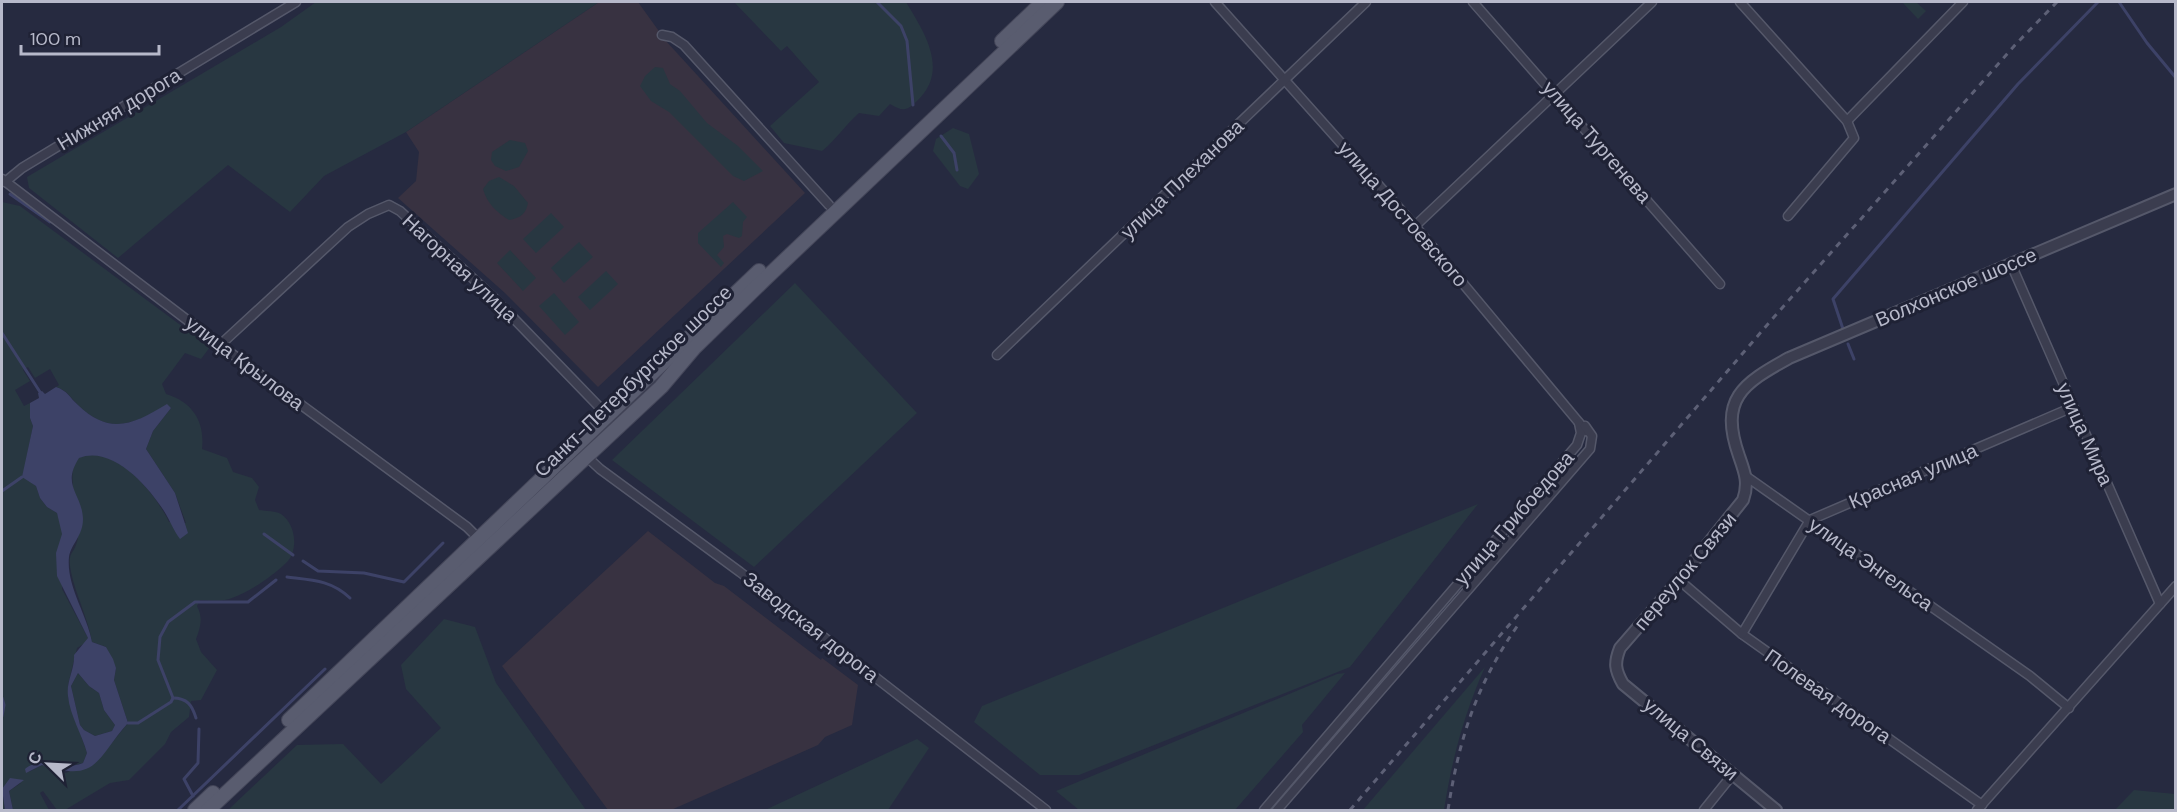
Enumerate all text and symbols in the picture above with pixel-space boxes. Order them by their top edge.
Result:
scale bar [21,18,159,56]
text: 100 m [30,27,81,51]
street label: Нижняя дорога [52,61,186,156]
street label: улица Тургенева [1537,75,1658,209]
street label: улица Плеханова [1115,113,1250,244]
street label: улица Достоевского [1333,136,1473,292]
street label: Нагорная улица [397,208,524,329]
street label: Волхонское шоссе [1872,241,2040,333]
street label: Санкт-Петербургское шоссе [529,279,737,483]
street label: улица Крылова [180,310,310,417]
street label: улица Мира [2051,378,2120,491]
street label: Красная улица [1845,437,1982,515]
street label: улица Грибоедова [1448,445,1580,591]
street label: переулок Связи [1628,506,1742,636]
street label: улица Энгельса [1804,511,1939,617]
street label: Заводская дорога [738,566,885,689]
street label: Полевая дорога [1760,643,1897,750]
street label: улица Связи [1638,692,1744,786]
north arrow [18,734,78,794]
text: С [23,748,47,768]

